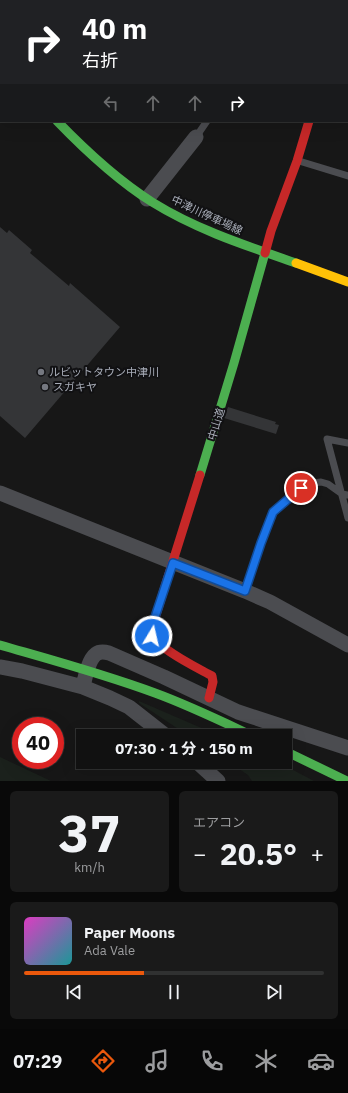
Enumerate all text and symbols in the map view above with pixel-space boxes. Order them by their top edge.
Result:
text: 40 m [82,10,147,47]
icon: right [16,16,68,68]
text: 右折 [82,49,118,72]
icon: left [100,92,122,114]
icon: ahead [142,92,164,114]
icon: ahead [184,92,206,114]
icon: right [226,92,248,114]
street label: 中津川停車場線 [169,192,245,238]
place label: ルビットタウン中津川 [49,365,159,379]
marker: ルビットタウン中津川 [36,367,46,377]
place label: スガキヤ [53,380,97,394]
marker: スガキヤ [40,382,50,392]
street label: 中山道 [204,406,228,442]
pin [284,471,318,505]
icon: arrive [290,477,312,499]
position arrow [131,615,173,657]
speed limit sign: 40 [12,717,64,769]
text: 07:30 · 1 分 · 150 m [115,739,253,758]
text: 37 [58,799,121,866]
text: エアコン [193,814,245,831]
text: 20.5° [220,834,297,873]
text: − [193,839,206,868]
text: + [311,839,324,868]
text: km/h [74,859,105,876]
text: Paper Moons [84,923,175,942]
text: Ada Vale [84,942,135,959]
icon: previous [63,981,85,1003]
icon: pause [163,981,185,1003]
icon: next [263,981,285,1003]
icon: directions [89,1047,117,1075]
icon: music [143,1047,171,1075]
icon: phone [198,1047,226,1075]
icon: climate [252,1047,280,1075]
icon: car [307,1047,335,1075]
text: 07:29 [13,1050,62,1073]

